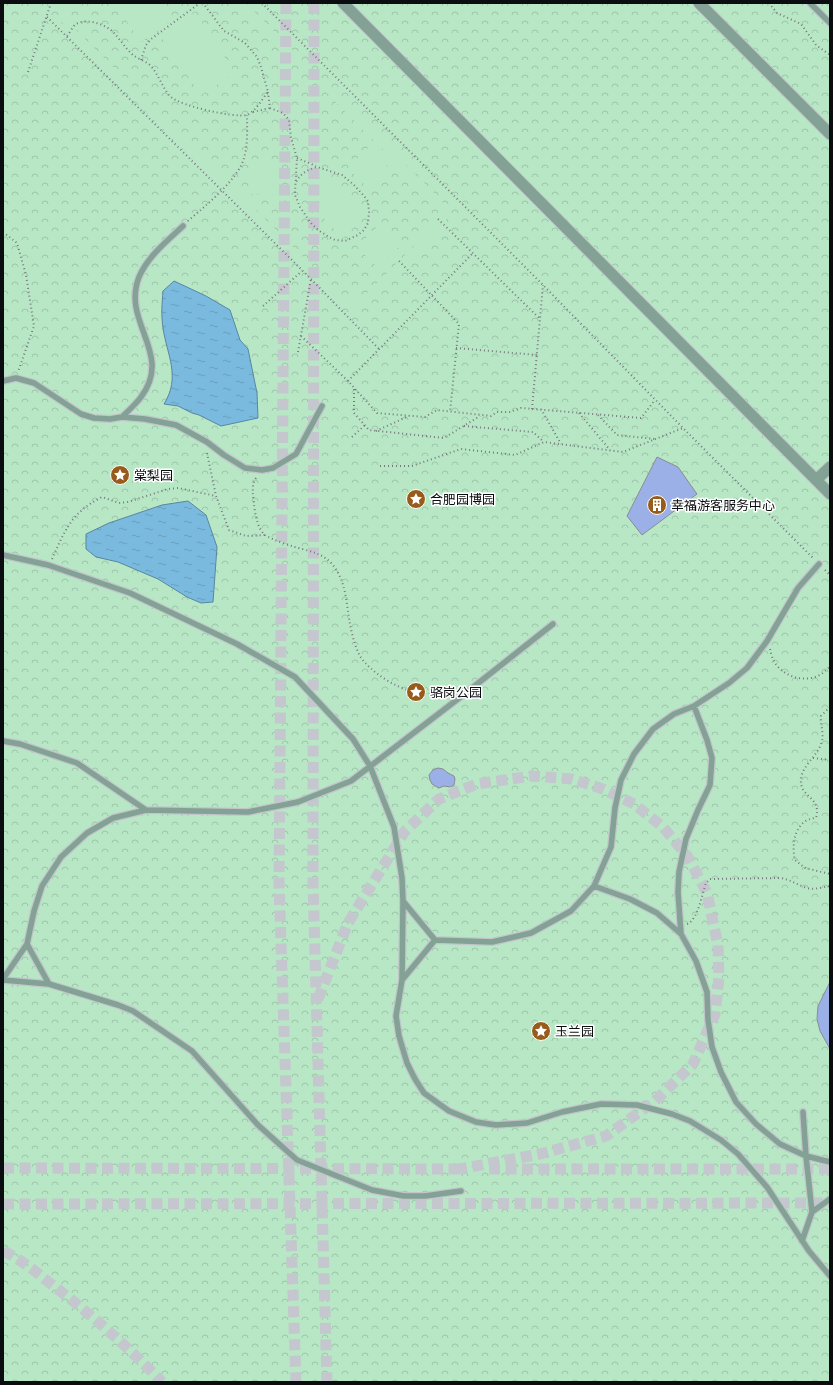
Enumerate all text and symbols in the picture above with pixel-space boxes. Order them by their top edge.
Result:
place icon: 棠梨园 [109,464,131,486]
place label: 棠梨园 [134,467,173,484]
place icon: 合肥园博园 [405,488,427,510]
place label: 合肥园博园 [430,491,495,508]
building icon: 幸福游客服务中心 [646,494,668,516]
place label: 幸福游客服务中心 [671,497,775,514]
place icon: 骆岗公园 [405,681,427,703]
place label: 骆岗公园 [430,684,482,701]
place icon: 玉兰园 [530,1020,552,1042]
place label: 玉兰园 [555,1023,594,1040]

